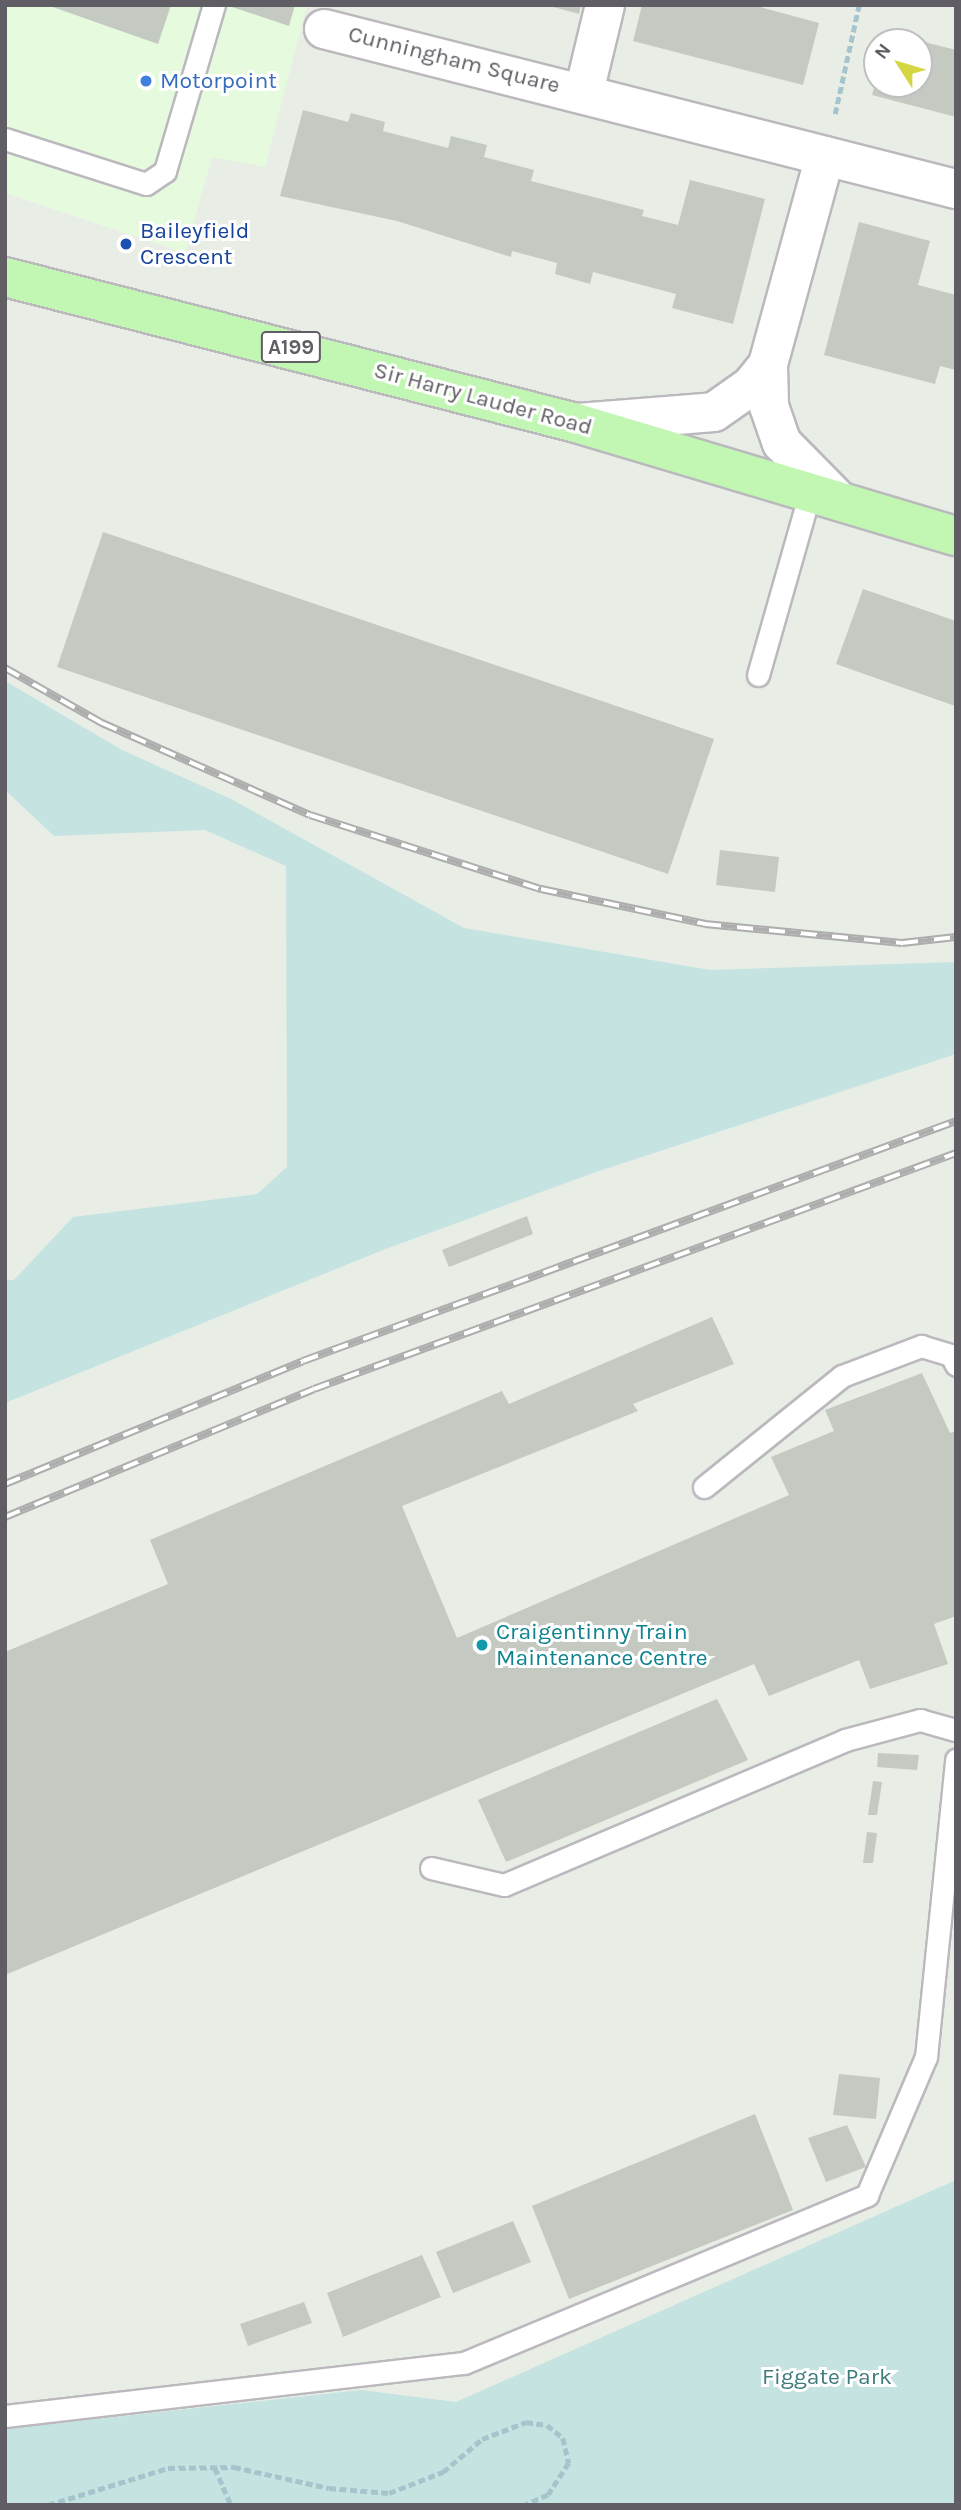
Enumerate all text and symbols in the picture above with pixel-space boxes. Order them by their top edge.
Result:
street label: Cunningham Square [345,20,563,100]
north arrow [863,28,933,98]
text: N [870,40,896,64]
place label: Motorpoint [160,67,277,95]
marker: Motorpoint [138,73,154,89]
place label: Baileyfield Crescent [140,217,249,271]
marker: Baileyfield Crescent [118,236,134,252]
road number: A199 [260,330,322,364]
street label: Sir Harry Lauder Road [371,357,595,441]
place label: Craigentinny Train Maintenance Centre [496,1618,707,1672]
marker: Craigentinny Train Maintenance Centre [474,1637,490,1653]
park label: Figgate Park [762,2363,892,2391]

